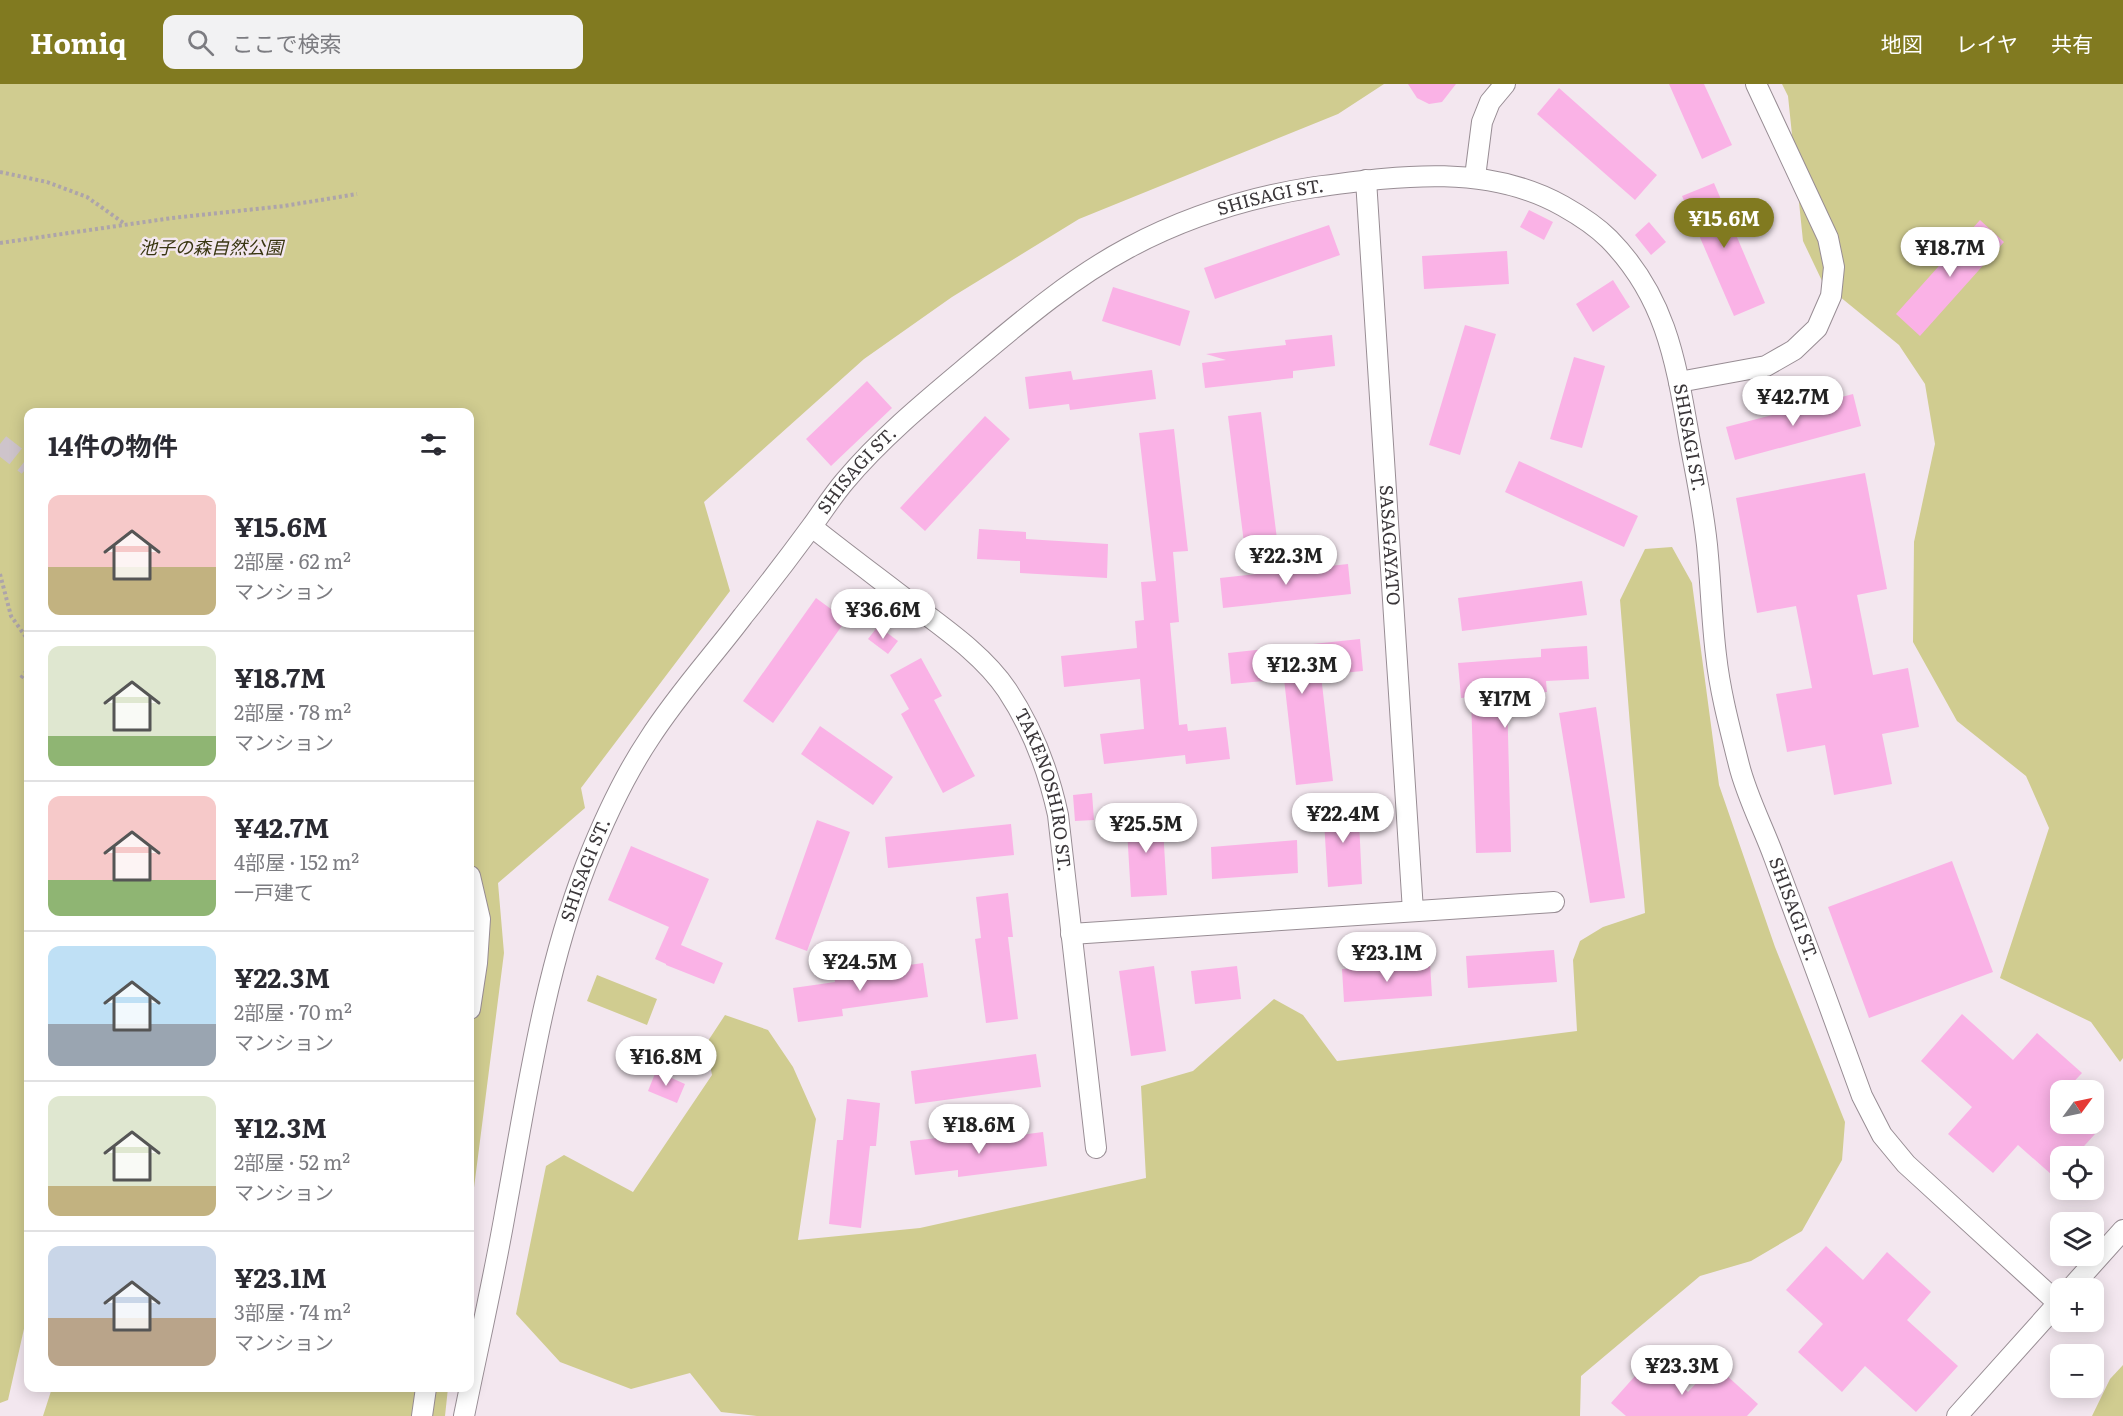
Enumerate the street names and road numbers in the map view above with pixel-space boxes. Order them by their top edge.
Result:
street label: SHISAGI ST. [1213,171,1325,221]
street label: SHISAGI ST. [1668,381,1714,493]
street label: SHISAGI ST. [810,419,902,519]
street label: SASAGAYATO [1374,484,1408,606]
street label: TAKENOSHIRO ST. [1009,703,1079,873]
street label: SHISAGI ST. [552,813,616,925]
street label: SHISAGI ST. [1763,853,1827,965]

